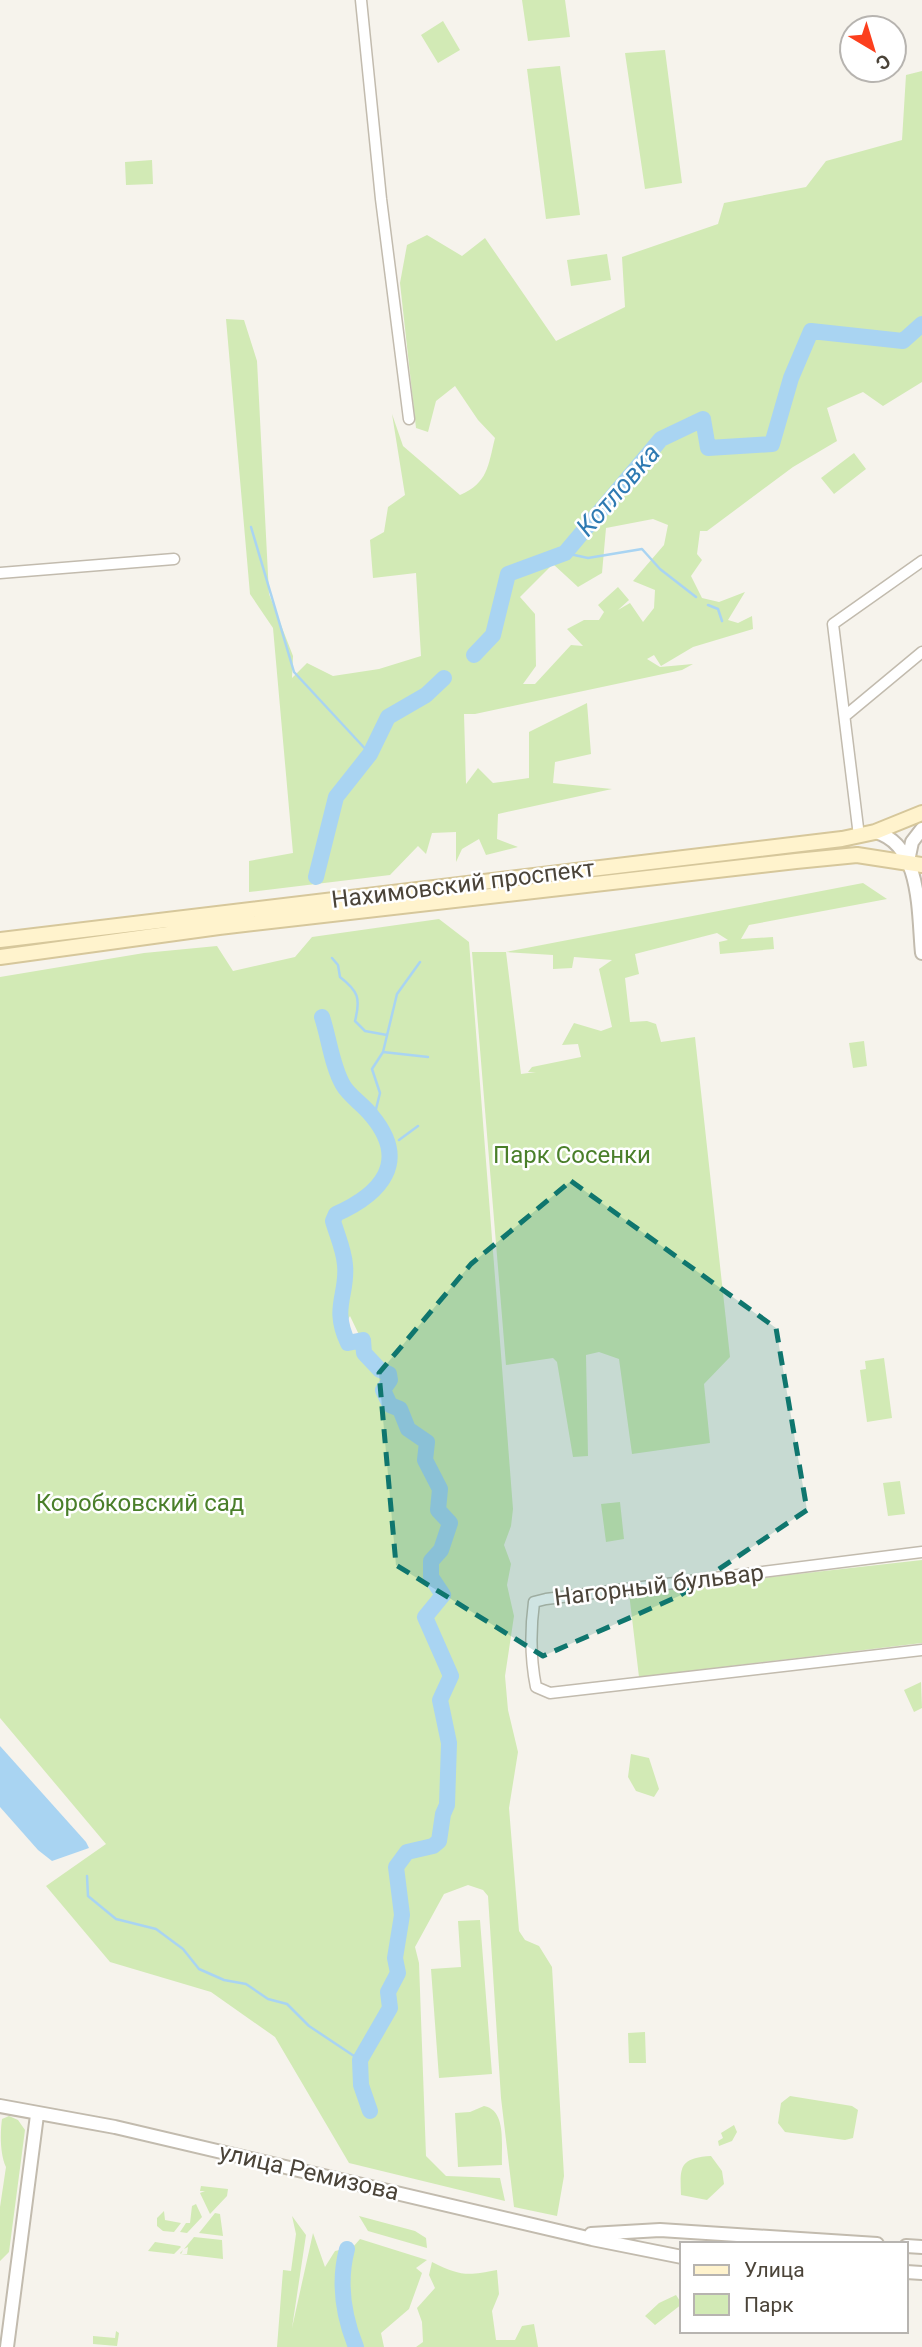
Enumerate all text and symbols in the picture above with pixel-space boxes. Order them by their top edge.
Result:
north arrow [838,14,908,84]
text: С [871,49,895,75]
water label: Котловка [570,438,666,542]
street label: Нахимовский проспект [330,854,597,914]
park label: Парк Сосенки [493,1141,651,1169]
park label: Коробковский сад [36,1489,244,1517]
street label: Нагорный бульвар [553,1558,765,1612]
street label: улица Ремизова [216,2138,402,2206]
legend [680,2242,908,2333]
text: Улица [744,2258,805,2282]
text: Парк [744,2293,794,2317]

